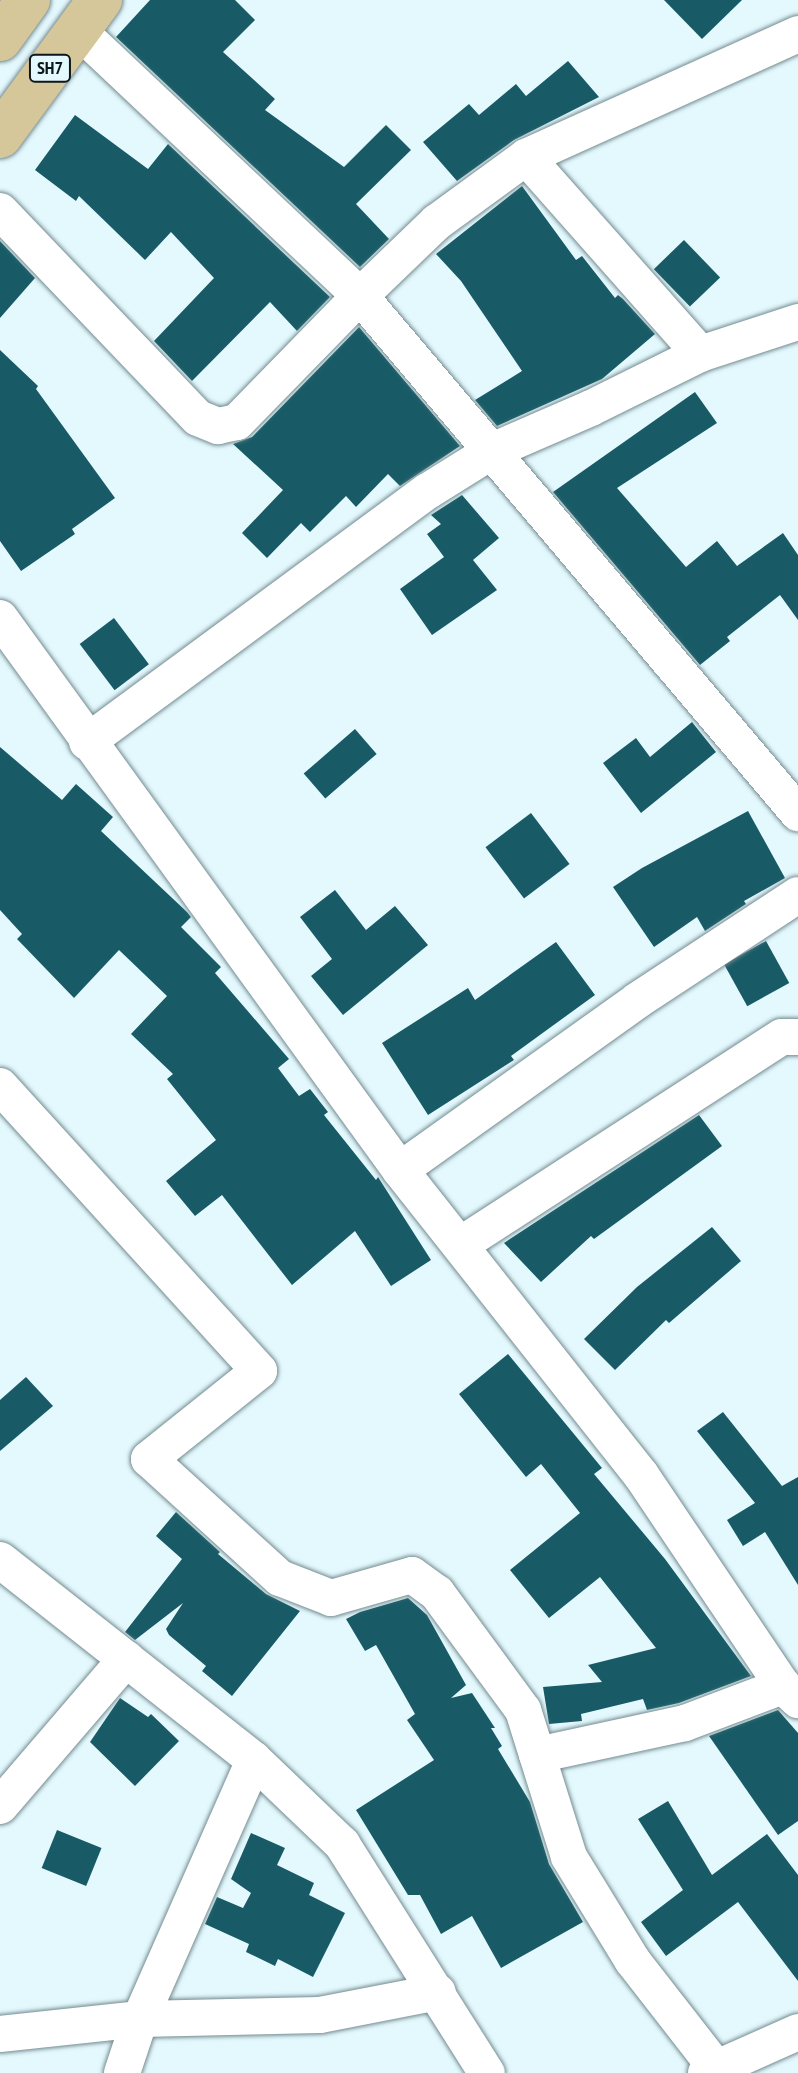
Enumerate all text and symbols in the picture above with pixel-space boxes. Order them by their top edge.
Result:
road number: SH7 [28,54,72,82]

